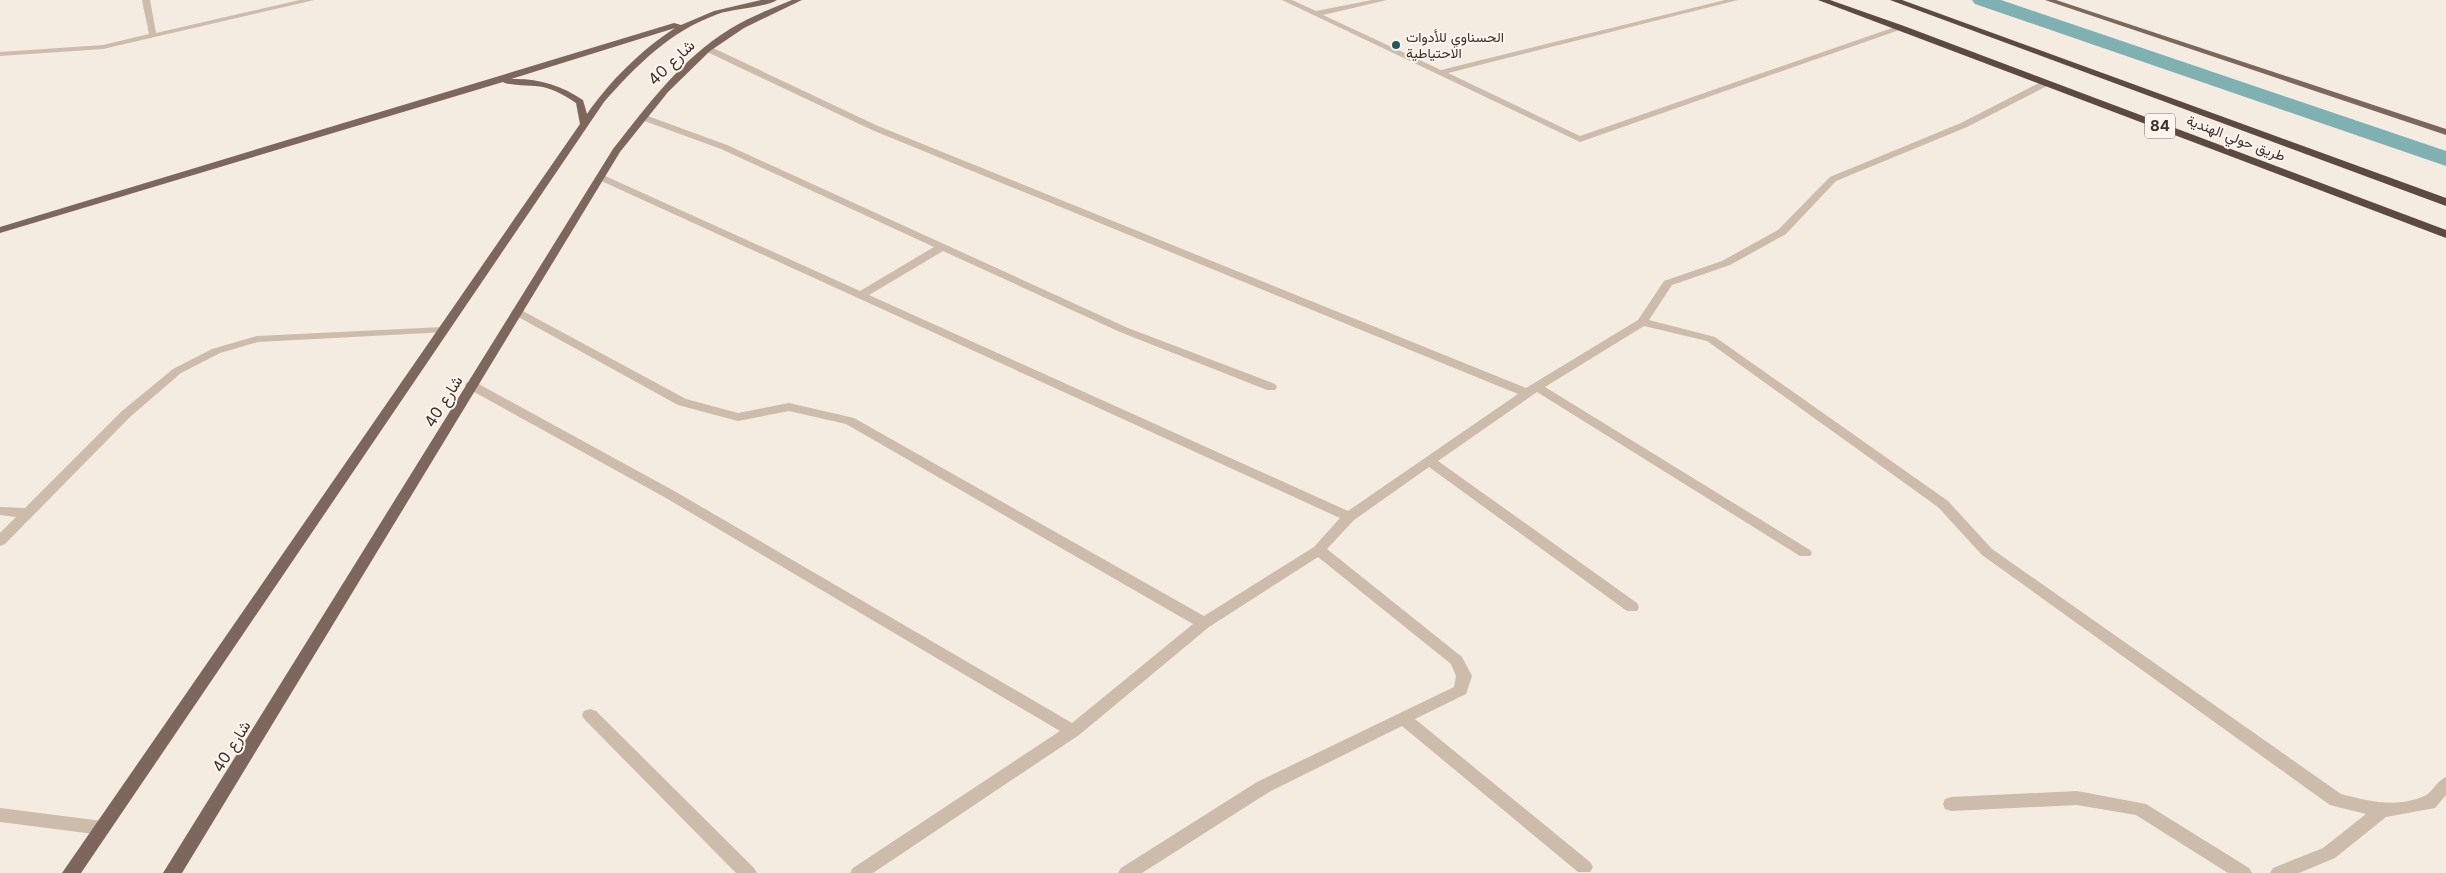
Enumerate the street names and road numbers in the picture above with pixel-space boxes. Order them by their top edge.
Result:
street label: شارع 40 [644,35,700,90]
street label: طريق حولي الهندية [2183,111,2288,168]
road number: 84 [2145,114,2175,138]
street label: شارع 40 [419,371,468,432]
street label: شارع 40 [207,716,256,777]

